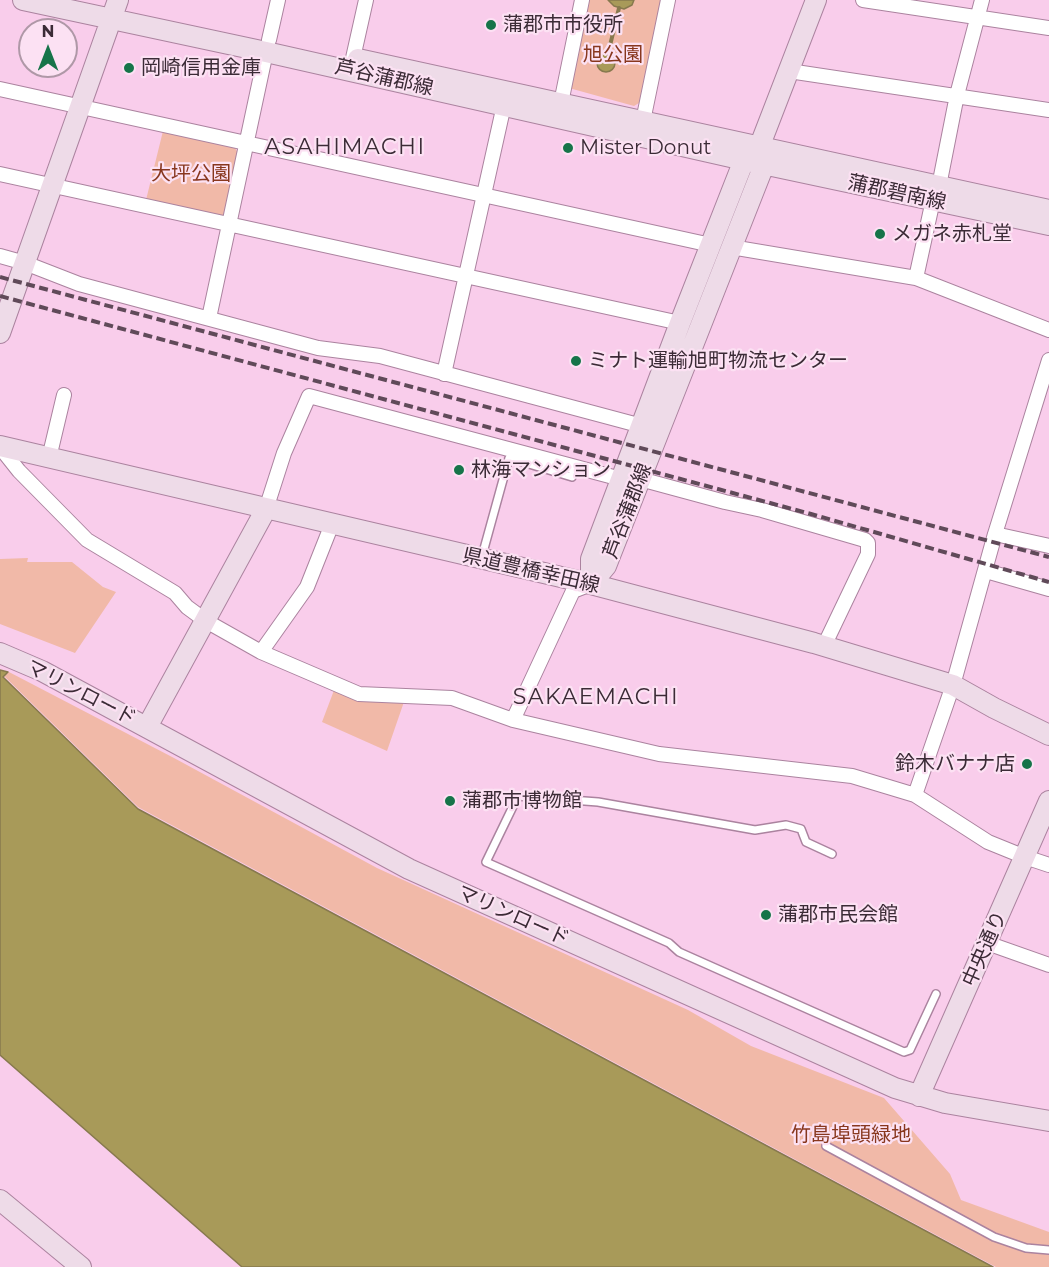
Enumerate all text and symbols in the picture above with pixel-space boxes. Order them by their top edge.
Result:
place label: 蒲郡市市役所 [503,13,623,37]
north arrow [18,18,78,78]
marker: 蒲郡市市役所 [484,18,498,32]
text: N [42,22,54,41]
park label: 旭公園 [583,43,643,67]
street label: 芦谷蒲郡線 [333,55,435,101]
place label: 岡崎信用金庫 [141,56,261,80]
marker: 岡崎信用金庫 [122,61,136,75]
district label: ASAHIMACHI [264,135,426,161]
place label: Mister Donut [580,136,711,160]
marker: Mister Donut [561,141,575,155]
park label: 大坪公園 [151,162,231,186]
street label: 蒲郡碧南線 [846,171,948,215]
place label: メガネ赤札堂 [892,222,1012,246]
marker: メガネ赤札堂 [873,227,887,241]
place label: ミナト運輸旭町物流センター [588,349,848,373]
marker: ミナト運輸旭町物流センター [569,354,583,368]
place label: 林海マンション [471,458,611,482]
street label: 芦谷蒲郡線 [599,460,657,562]
marker: 林海マンション [452,463,466,477]
street label: 県道豊橋幸田線 [460,544,602,598]
street label: マリンロード [22,655,140,731]
district label: SAKAEMACHI [513,685,679,711]
place label: 鈴木バナナ店 [895,752,1015,776]
marker: 鈴木バナナ店 [1020,757,1034,771]
place label: 蒲郡市博物館 [462,789,582,813]
marker: 蒲郡市博物館 [443,794,457,808]
street label: マリンロード [453,881,573,951]
place label: 蒲郡市民会館 [778,903,898,927]
marker: 蒲郡市民会館 [759,908,773,922]
street label: 中央通り [958,908,1012,990]
park label: 竹島埠頭緑地 [791,1123,911,1147]

